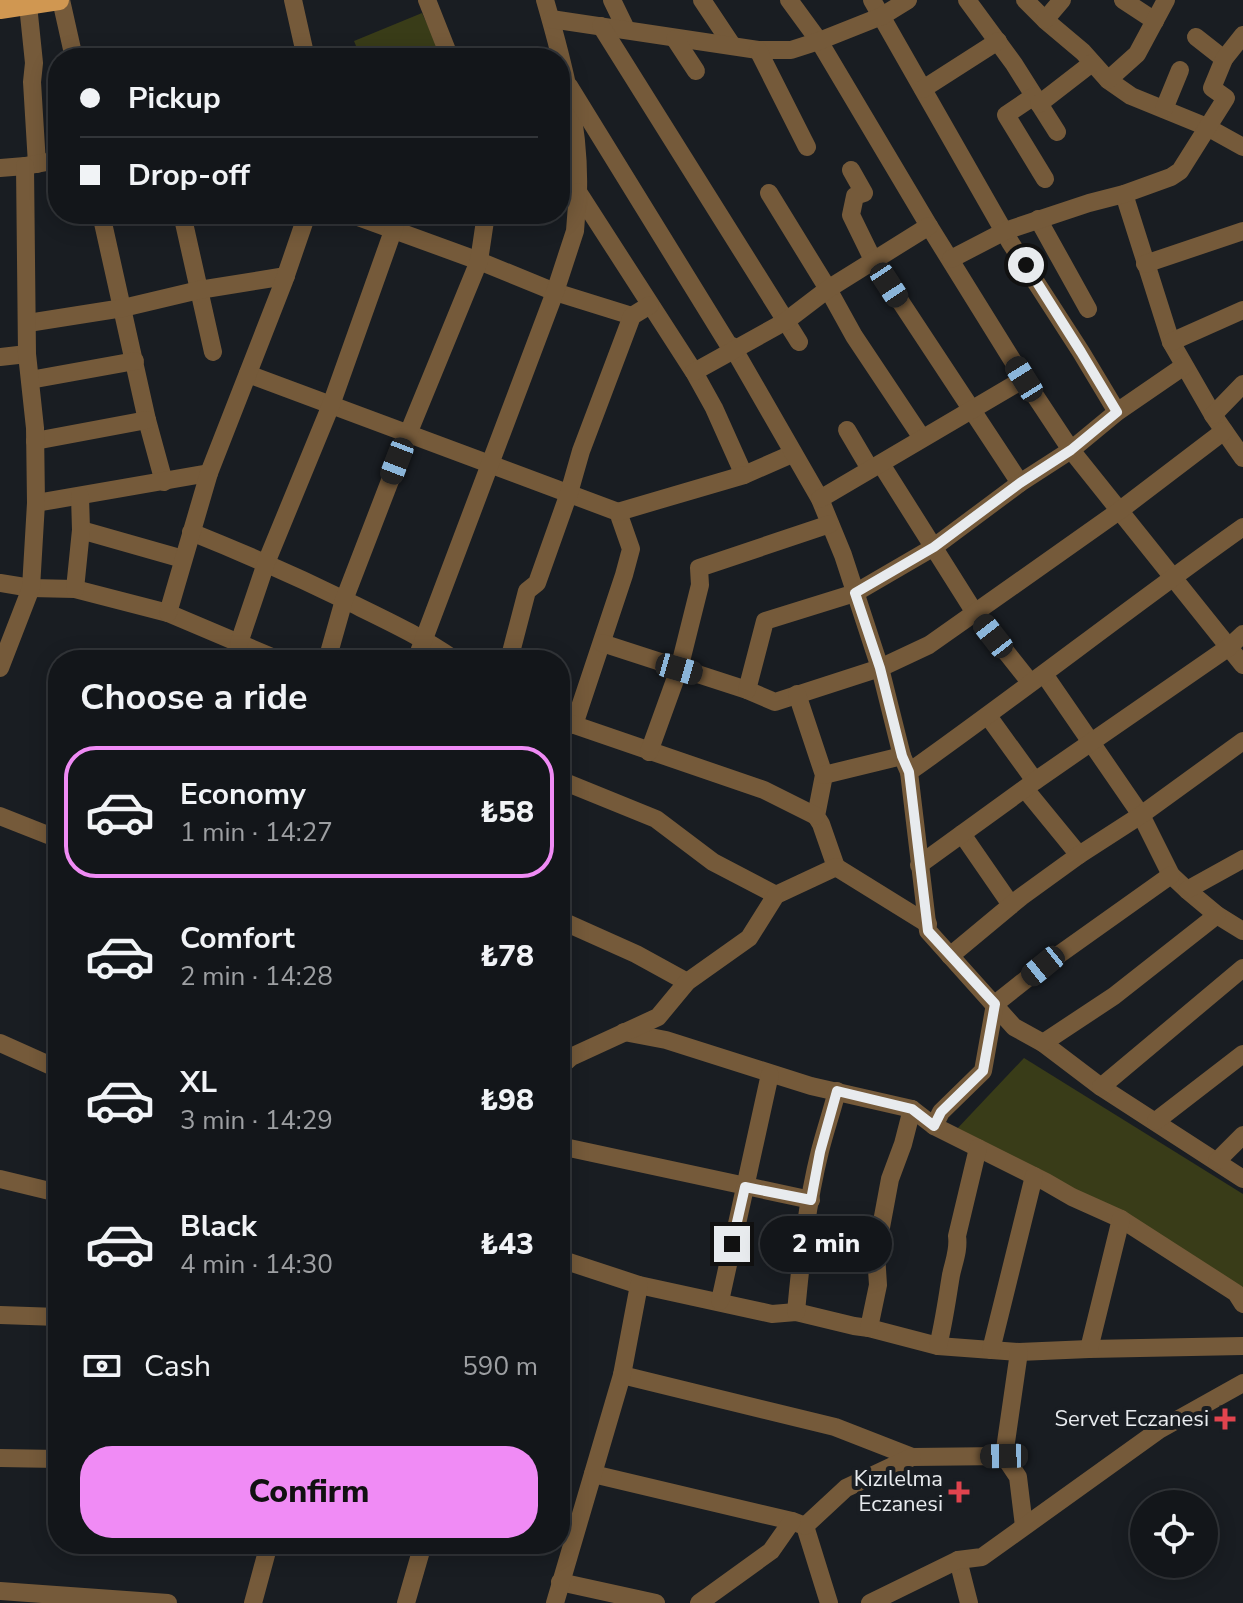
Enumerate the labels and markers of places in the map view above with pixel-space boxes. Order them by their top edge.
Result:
place label: Servet Eczanesi [1054,1404,1209,1434]
marker: Servet Eczanesi [1216,1410,1234,1428]
place label: Kızılelma Eczanesi [854,1464,943,1519]
marker: Kızılelma Eczanesi [950,1483,968,1501]

